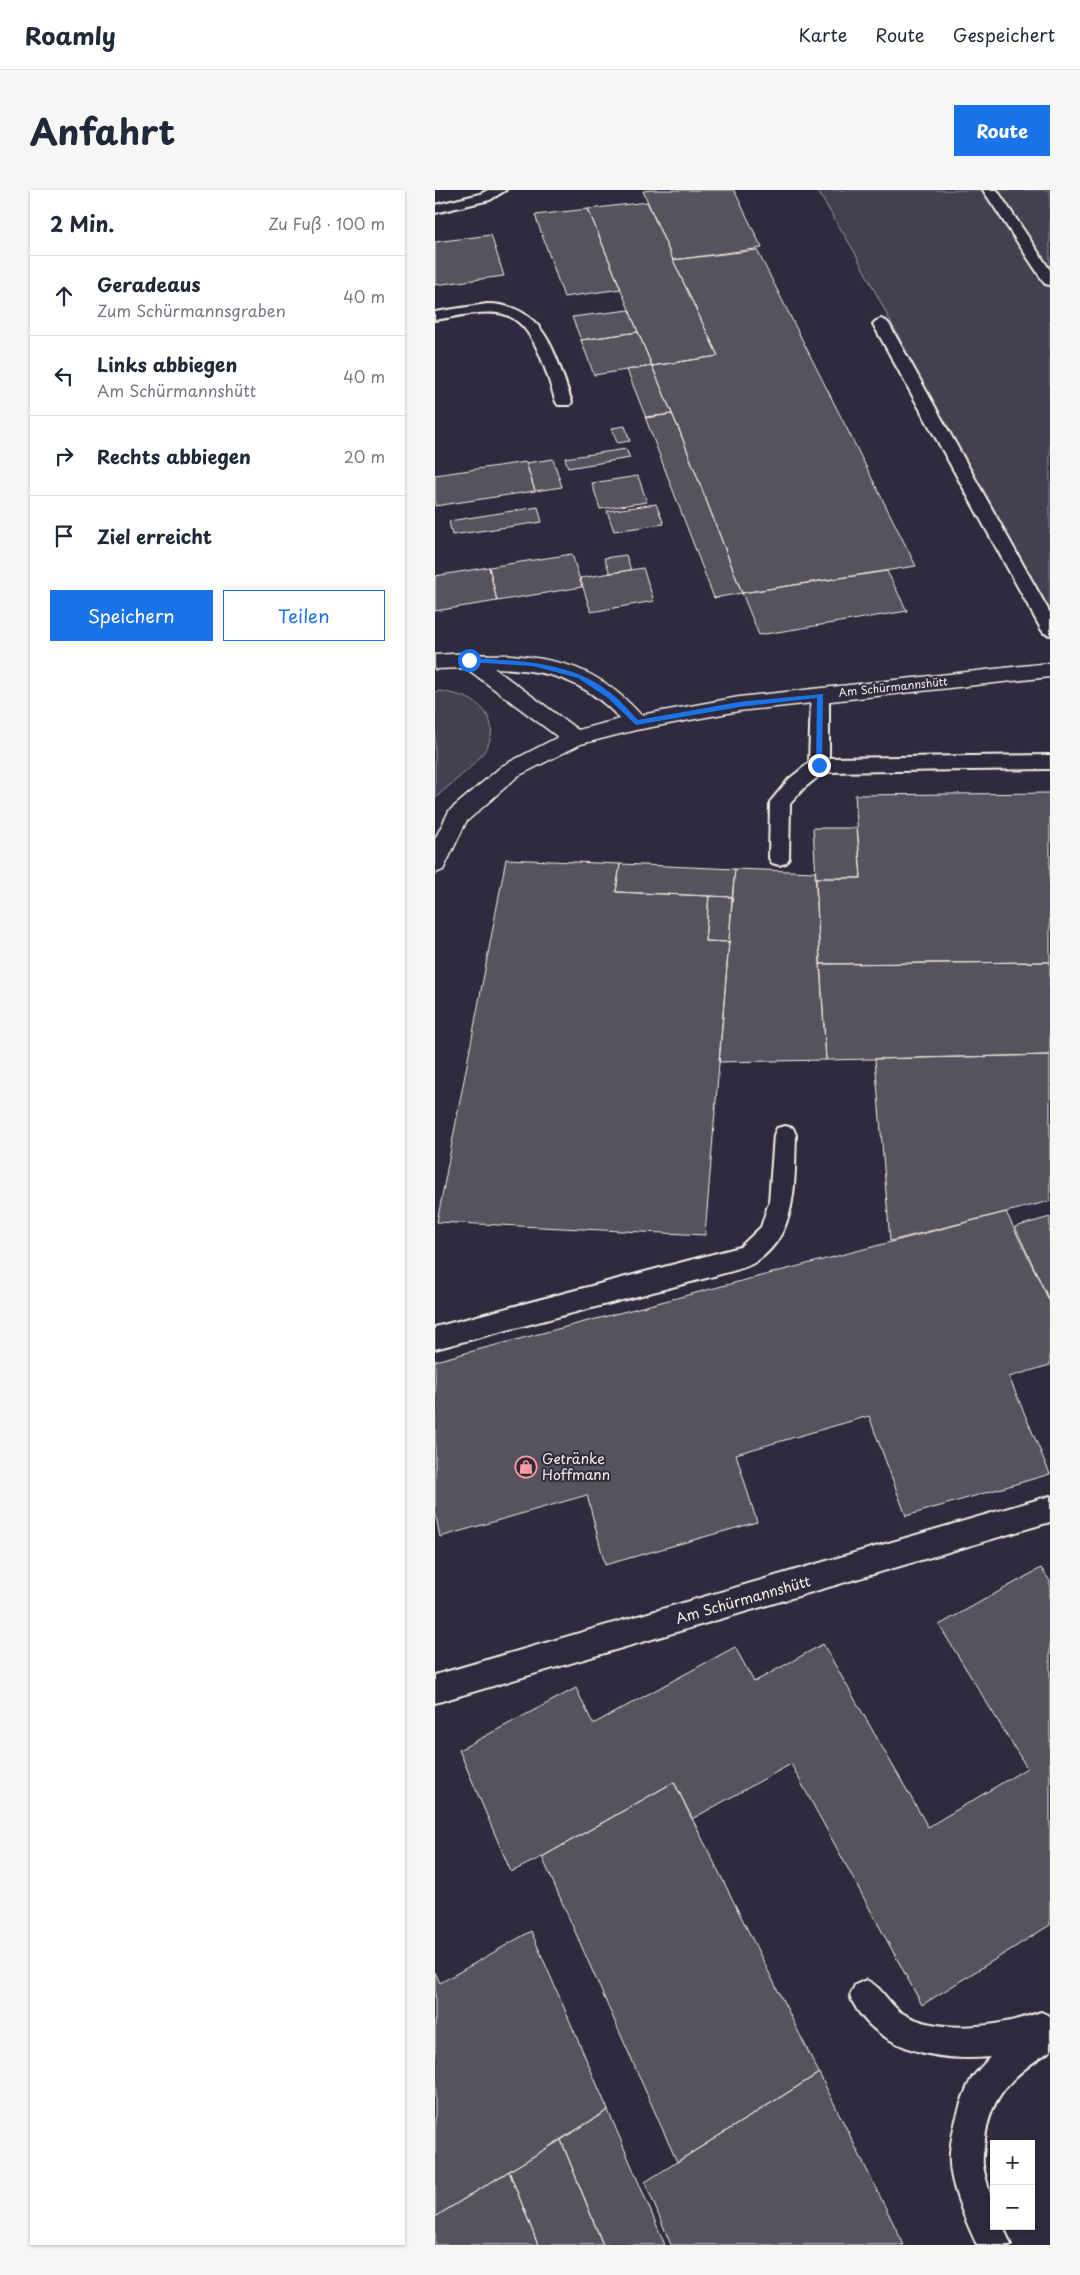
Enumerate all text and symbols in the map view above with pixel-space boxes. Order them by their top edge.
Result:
text: Roamly [25,17,116,53]
text: Karte [799,21,847,48]
text: Route [875,21,925,48]
text: Gespeichert [953,21,1055,48]
text: Anfahrt [30,104,175,157]
button: Route [954,105,1050,156]
text: 2 Min. [50,207,114,239]
text: Zu Fuß · 100 m [268,211,385,235]
text: Geradeaus [97,270,201,298]
icon: ahead [50,282,78,310]
text: 40 m [343,284,385,308]
text: Zum Schürmannsgraben [97,298,286,322]
text: Links abbiegen [97,350,237,378]
icon: left [50,362,78,390]
text: 40 m [343,364,385,388]
text: Am Schürmannshütt [97,378,256,402]
icon: right [50,442,78,470]
text: Rechts abbiegen [97,442,251,470]
text: 20 m [344,444,385,468]
icon: arrive [50,522,78,550]
text: Ziel erreicht [97,522,212,550]
button: Speichern [50,590,213,641]
button: Teilen [223,590,385,641]
route start [458,649,481,672]
street label: Am Schürmannshütt [838,672,949,701]
route end [808,754,831,777]
place label: Getränke Hoffmann [542,1448,610,1485]
shop icon: Getränke Hoffmann [514,1455,538,1479]
street label: Am Schürmannshütt [673,1570,813,1629]
map controls [990,2140,1035,2230]
button: + [990,2140,1035,2185]
button: − [990,2185,1035,2230]

